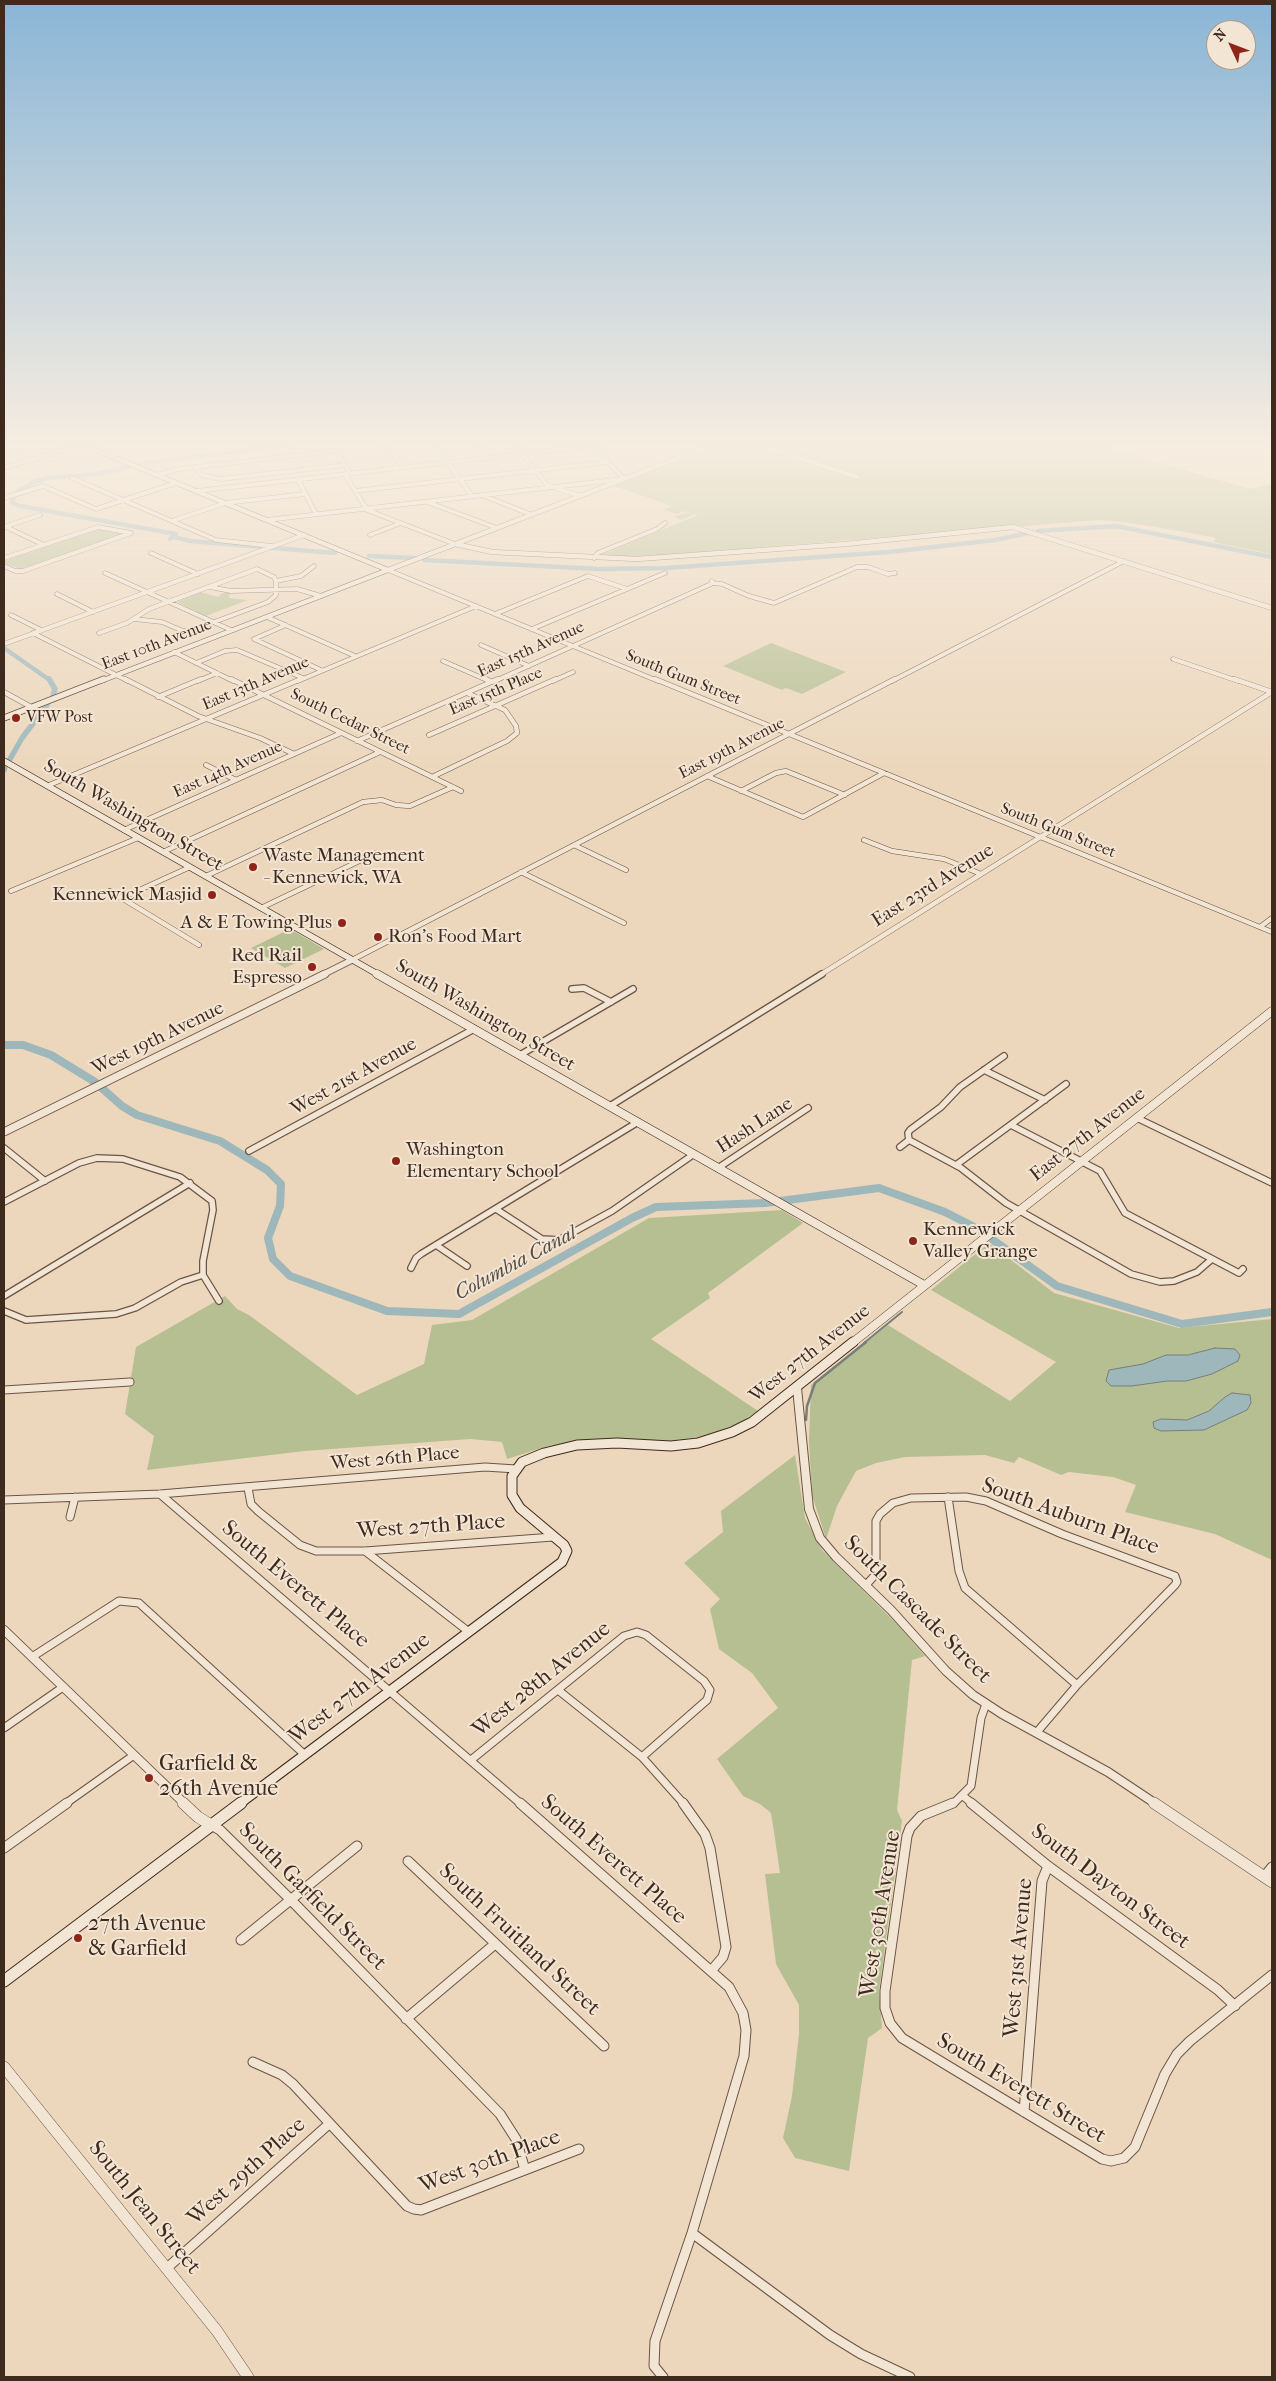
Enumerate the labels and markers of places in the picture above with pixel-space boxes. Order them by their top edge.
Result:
place label: VFW Post [26,708,93,728]
marker: VFW Post [10,712,22,724]
place label: Waste Management - Kennewick, WA [263,845,425,889]
marker: Waste Management - Kennewick, WA [247,861,259,873]
place label: Kennewick Masjid [52,884,202,906]
marker: Kennewick Masjid [206,889,218,901]
place label: A & E Towing Plus [181,912,332,934]
marker: A & E Towing Plus [336,917,348,929]
place label: Ron's Food Mart [388,926,522,948]
marker: Ron's Food Mart [372,931,384,943]
place label: Red Rail Espresso [231,945,302,989]
marker: Red Rail Espresso [306,961,318,973]
place label: Washington Elementary School [406,1139,559,1183]
marker: Washington Elementary School [390,1155,402,1167]
place label: Kennewick Valley Grange [923,1219,1038,1263]
marker: Kennewick Valley Grange [907,1235,919,1247]
place label: Garfield & 26th Avenue [159,1752,278,1804]
marker: Garfield & 26th Avenue [143,1772,155,1784]
place label: 27th Avenue & Garfield [88,1912,206,1964]
marker: 27th Avenue & Garfield [72,1932,84,1944]

